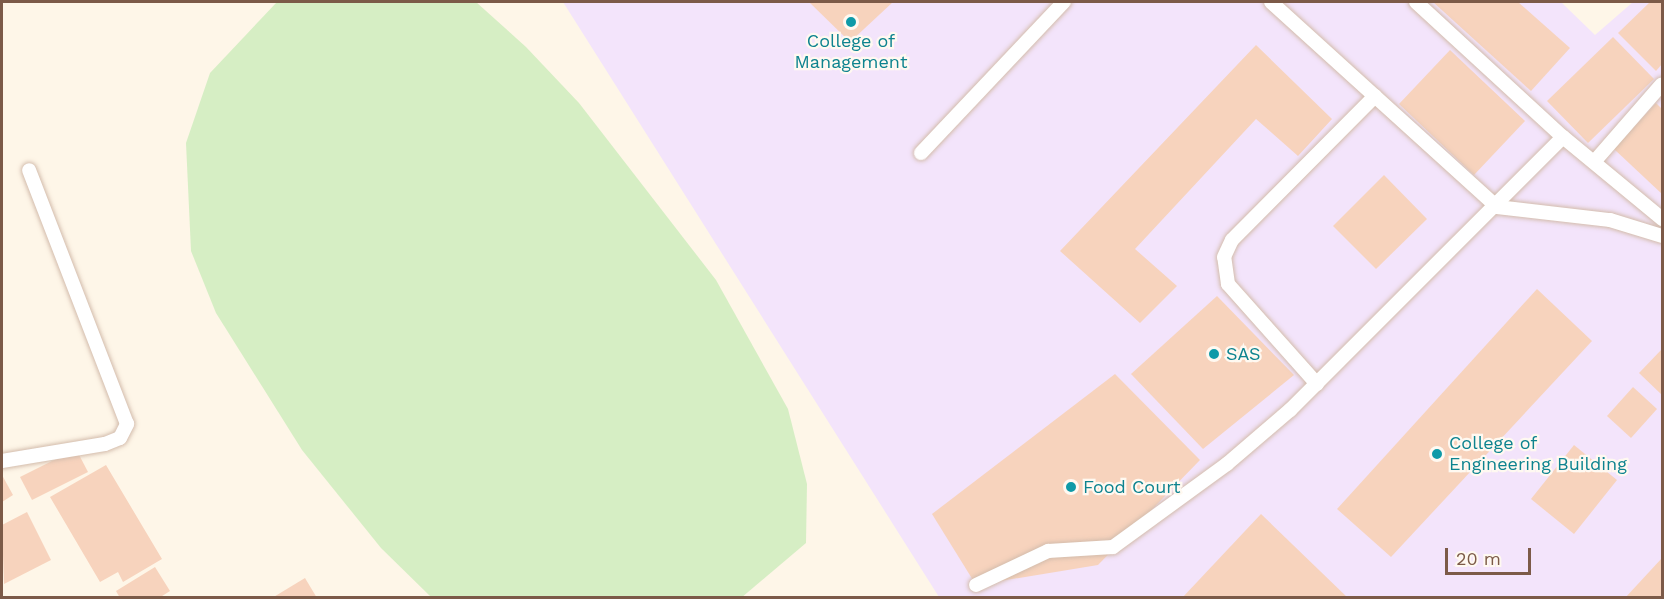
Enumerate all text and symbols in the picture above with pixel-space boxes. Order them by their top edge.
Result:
marker: College of Management [844,15,858,29]
place label: College of Management [795,31,907,74]
place label: SAS [1226,343,1261,365]
marker: SAS [1207,347,1221,361]
place label: College of Engineering Building [1449,433,1627,476]
marker: College of Engineering Building [1430,447,1444,461]
place label: Food Court [1083,476,1181,498]
marker: Food Court [1064,480,1078,494]
scale bar [1448,536,1534,574]
text: 20 m [1456,548,1501,569]

